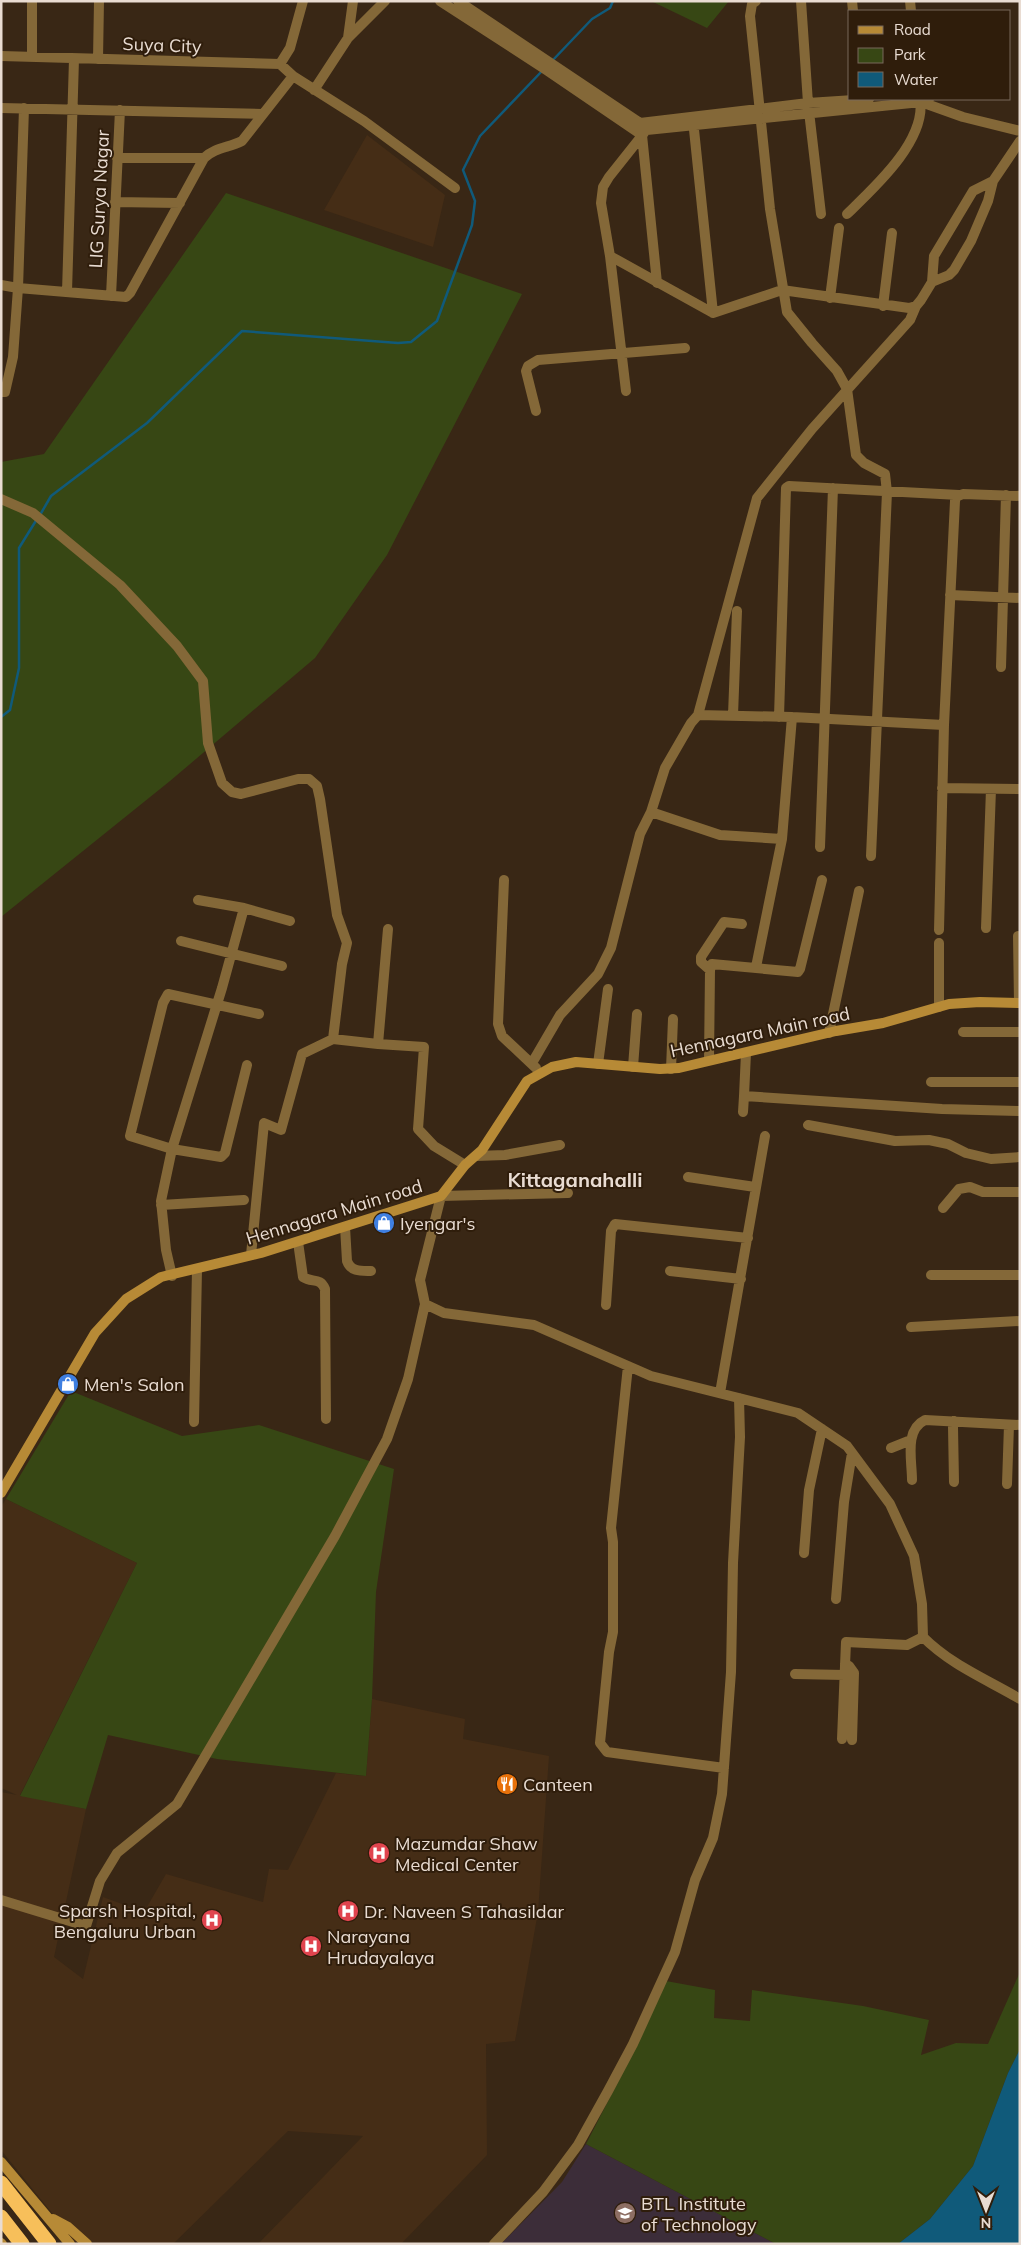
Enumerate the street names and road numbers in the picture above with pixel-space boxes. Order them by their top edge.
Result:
street label: Suya City [122,32,202,58]
street label: LIG Surya Nagar [84,129,114,269]
street label: Hennagara Main road [668,1002,852,1062]
street label: Hennagara Main road [243,1174,425,1250]

